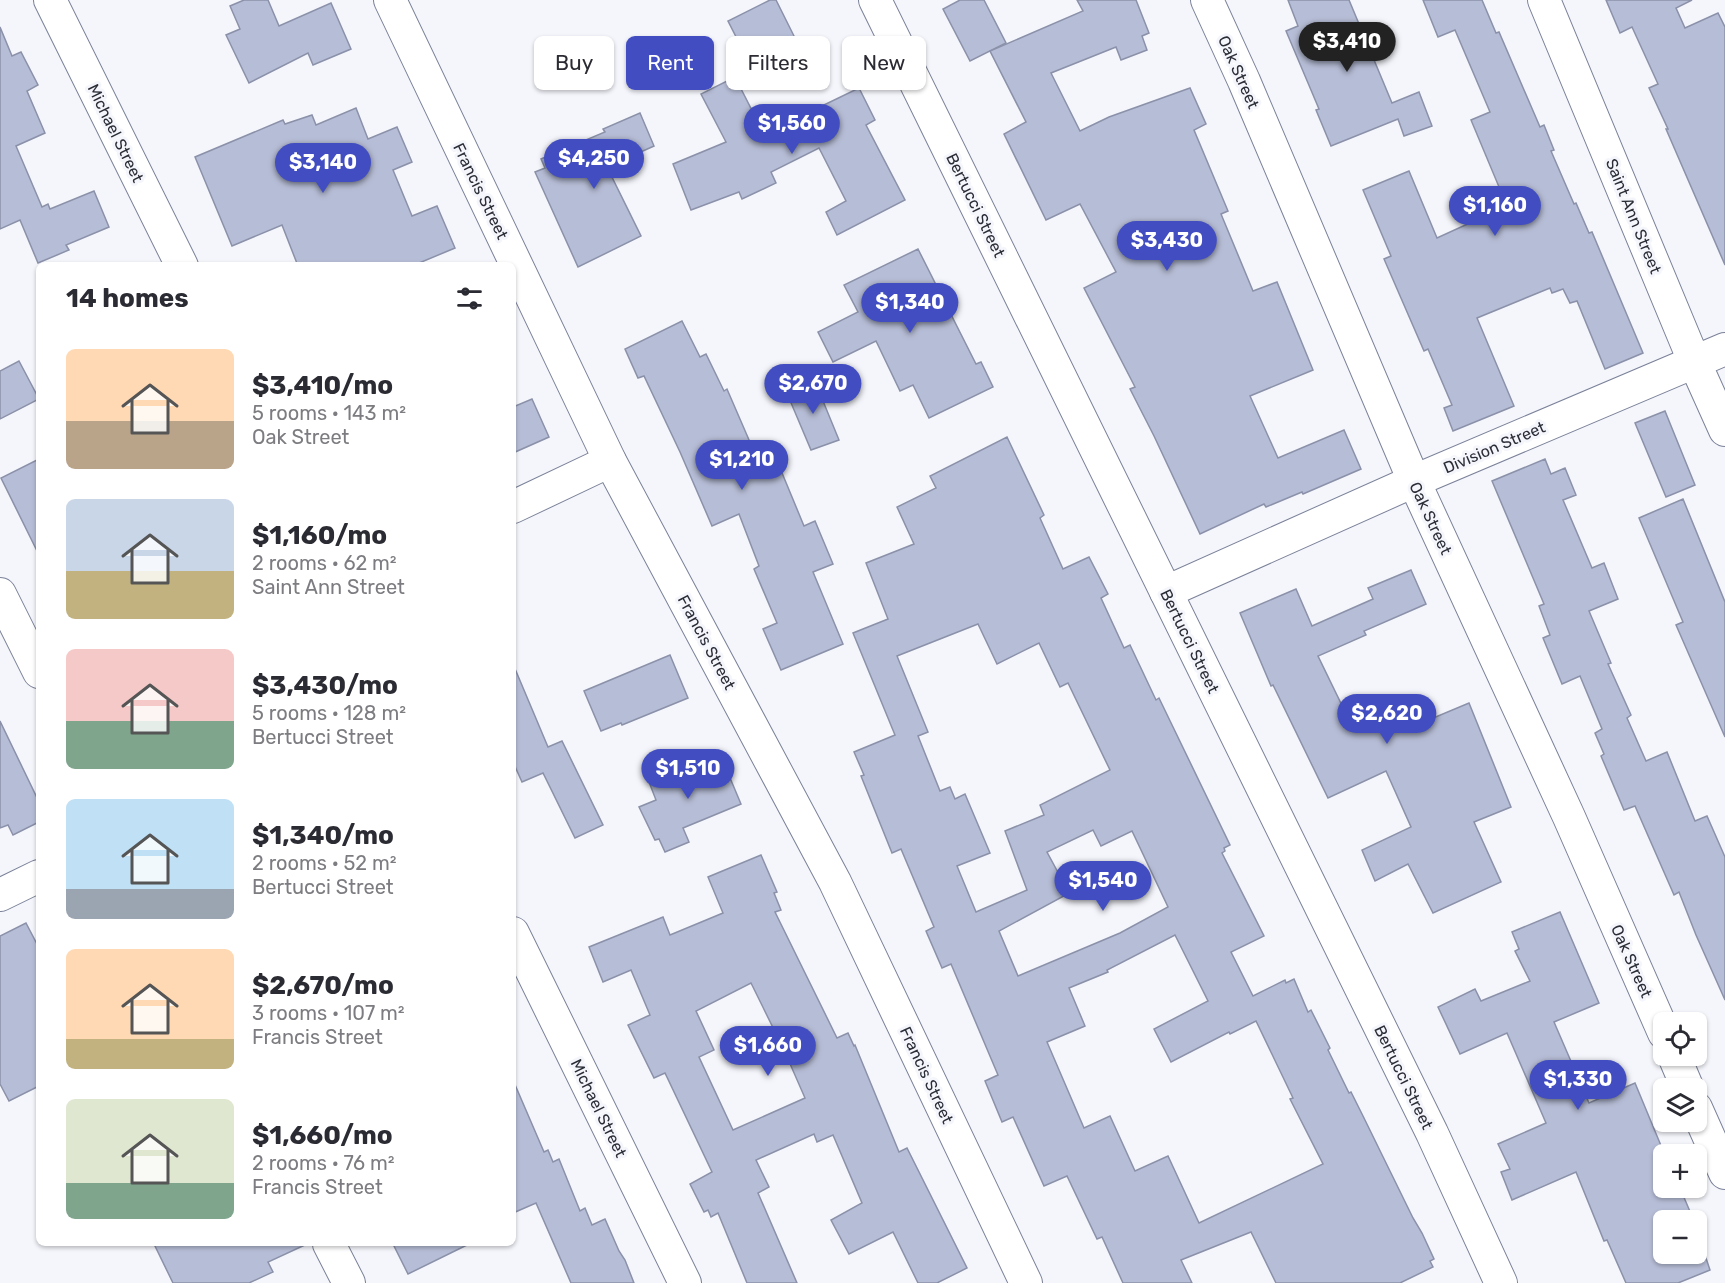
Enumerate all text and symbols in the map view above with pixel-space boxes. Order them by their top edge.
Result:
pin: $3,410 [1298,22,1396,73]
text: $3,410 [1313,29,1381,53]
street label: Oak Street [1214,33,1263,112]
chip: Buy [534,36,614,90]
chip: Rent [626,36,714,90]
chip: Filters [726,36,830,90]
chip: New [842,36,926,90]
street label: Michael Street [84,81,148,185]
pin: $1,560 [743,104,841,155]
text: $1,560 [758,111,826,135]
pin: $4,250 [545,139,643,190]
street label: Francis Street [449,140,512,242]
pin: $3,140 [274,143,372,194]
text: $4,250 [558,146,630,170]
text: $3,140 [289,150,357,174]
street label: Bertucci Street [942,150,1009,260]
street label: Saint Ann Street [1602,156,1665,276]
pin: $1,160 [1446,186,1544,237]
text: $1,160 [1463,193,1527,217]
pin: $3,430 [1118,221,1216,272]
text: $3,430 [1131,228,1203,252]
icon: filters [453,282,486,315]
text: 14 homes [66,283,189,314]
pin: $1,340 [861,283,959,334]
text: $1,340 [875,290,945,314]
pin: $2,670 [764,364,862,415]
text: $3,410/mo [252,370,393,401]
text: $2,670 [778,371,848,395]
icon: home [114,373,186,445]
text: 5 rooms · 143 m² [252,401,406,425]
street label: Division Street [1440,417,1548,477]
text: Oak Street [252,425,349,449]
pin: $1,210 [693,440,791,491]
text: $1,210 [709,447,775,471]
street label: Oak Street [1405,479,1456,558]
text: $1,160/mo [252,520,387,551]
icon: home [114,523,186,595]
text: 2 rooms · 62 m² [252,551,397,575]
text: Saint Ann Street [252,575,405,599]
street label: Bertucci Street [1156,586,1223,696]
street label: Francis Street [674,592,740,693]
text: $3,430/mo [252,670,398,701]
icon: home [114,673,186,745]
pin: $2,620 [1338,694,1436,745]
text: 5 rooms · 128 m² [252,701,406,725]
text: $2,620 [1351,701,1423,725]
text: Bertucci Street [252,725,394,749]
pin: $1,510 [639,749,737,800]
text: $1,510 [655,756,721,780]
text: $1,340/mo [252,820,394,851]
icon: home [114,823,186,895]
text: 2 rooms · 52 m² [252,851,397,875]
pin: $1,540 [1054,861,1152,912]
text: $1,540 [1068,868,1138,892]
text: Bertucci Street [252,875,394,899]
street label: Oak Street [1607,922,1656,1001]
text: $2,670/mo [252,970,394,1001]
icon: home [114,973,186,1045]
text: 3 rooms · 107 m² [252,1001,405,1025]
map controls [1653,1012,1707,1264]
button: locate [1653,1012,1707,1066]
street label: Bertucci Street [1370,1022,1437,1132]
street label: Francis Street [896,1024,957,1127]
text: Francis Street [252,1025,383,1049]
pin: $1,660 [719,1026,817,1077]
text: $1,660 [734,1033,802,1057]
street label: Michael Street [567,1056,631,1160]
pin: $1,330 [1529,1060,1627,1111]
text: $1,330 [1544,1067,1612,1091]
button: layers [1653,1078,1707,1132]
text: $1,660/mo [252,1120,393,1151]
icon: home [114,1123,186,1195]
button: + [1653,1144,1707,1198]
text: 2 rooms · 76 m² [252,1151,395,1175]
text: Francis Street [252,1175,383,1199]
button: − [1653,1210,1707,1264]

